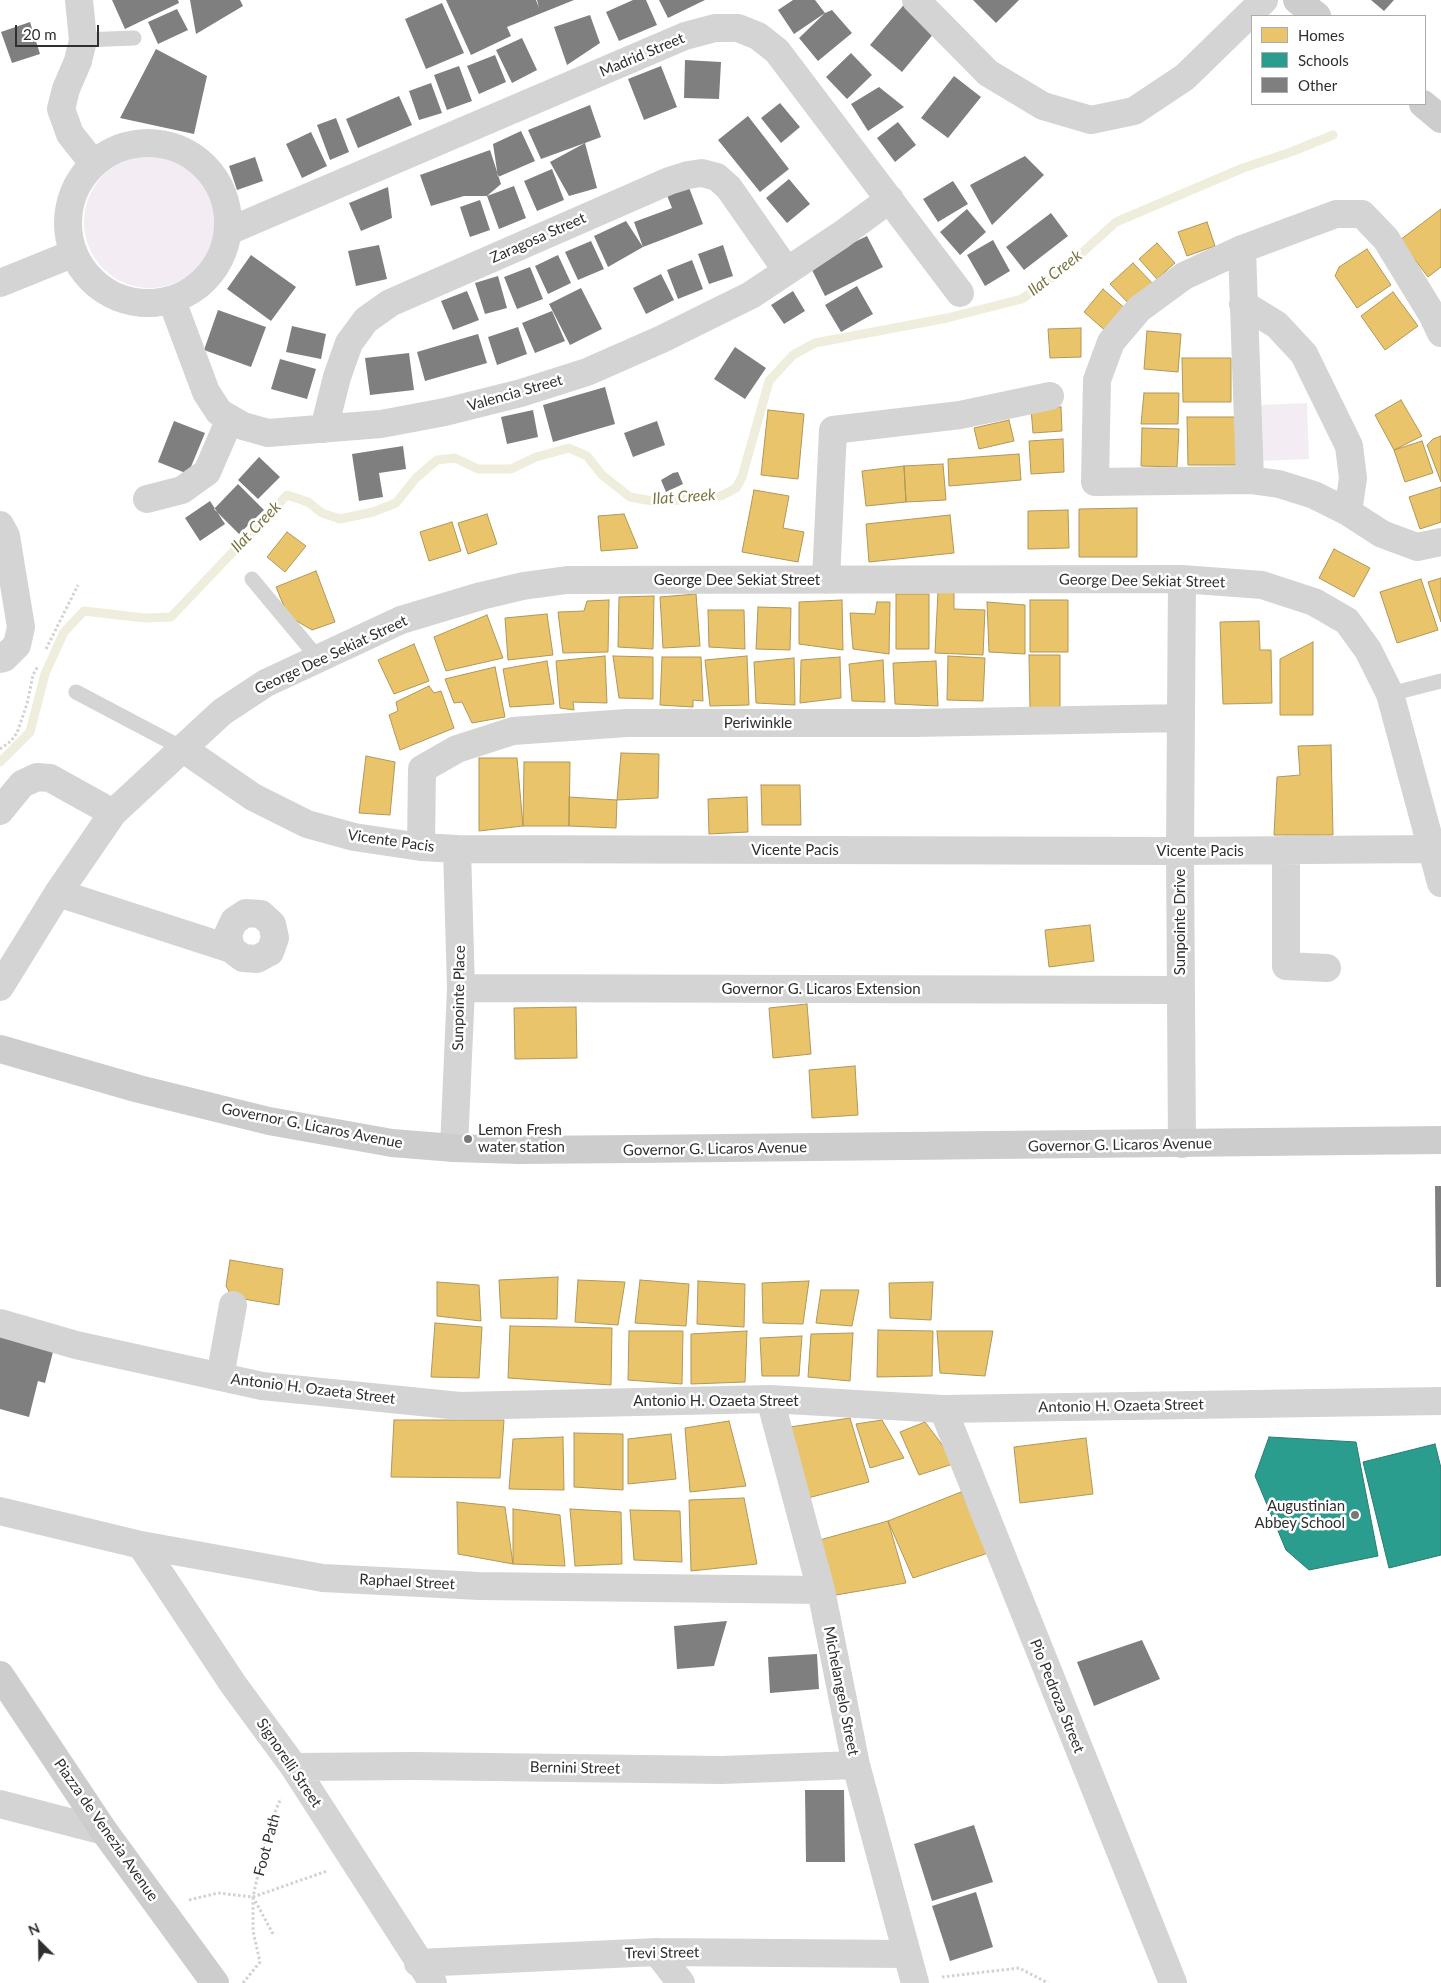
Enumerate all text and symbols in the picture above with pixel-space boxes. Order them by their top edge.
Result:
scale bar [18,15,101,47]
legend [1251,15,1426,105]
text: 20 m [23,25,57,43]
text: Homes [1298,26,1344,44]
street label: Madrid Street [597,29,687,81]
text: Schools [1298,51,1349,69]
text: Other [1298,76,1337,94]
street label: Zaragosa Street [487,209,589,267]
water label: Ilat Creek [1024,246,1086,300]
street label: Valencia Street [465,371,565,415]
water label: Ilat Creek [652,485,716,509]
water label: Ilat Creek [227,498,285,556]
street label: George Dee Sekiat Street [654,571,820,589]
street label: George Dee Sekiat Street [1059,571,1225,591]
street label: George Dee Sekiat Street [252,612,410,698]
street label: Periwinkle [724,714,792,732]
street label: Vicente Pacis [346,826,436,856]
street label: Vicente Pacis [751,841,839,859]
street label: Vicente Pacis [1156,842,1244,860]
street label: Sunpointe Drive [1171,869,1189,975]
street label: Sunpointe Place [449,945,469,1051]
street label: Governor G. Licaros Extension [721,980,921,998]
street label: Governor G. Licaros Avenue [220,1100,404,1152]
place label: Lemon Fresh water station [478,1121,565,1156]
marker: Lemon Fresh water station [462,1133,474,1145]
street label: Governor G. Licaros Avenue [1028,1134,1212,1156]
street label: Governor G. Licaros Avenue [623,1138,807,1160]
street label: Antonio H. Ozaeta Street [230,1370,396,1408]
street label: Antonio H. Ozaeta Street [633,1392,799,1410]
street label: Antonio H. Ozaeta Street [1038,1396,1204,1416]
place label: Augustinian Abbey School [1255,1497,1345,1532]
marker: Augustinian Abbey School [1349,1509,1361,1521]
street label: Raphael Street [359,1571,455,1593]
street label: Michelangelo Street [820,1625,862,1757]
street label: Pio Pedroza Street [1026,1637,1088,1755]
street label: Signorelli Street [253,1715,325,1811]
street label: Piazza de Venezia Avenue [50,1755,162,1905]
street label: Bernini Street [530,1758,620,1778]
street label: Foot Path [250,1812,284,1878]
north arrow [15,1918,65,1968]
text: N [26,1919,42,1939]
street label: Trevi Street [624,1943,700,1963]

